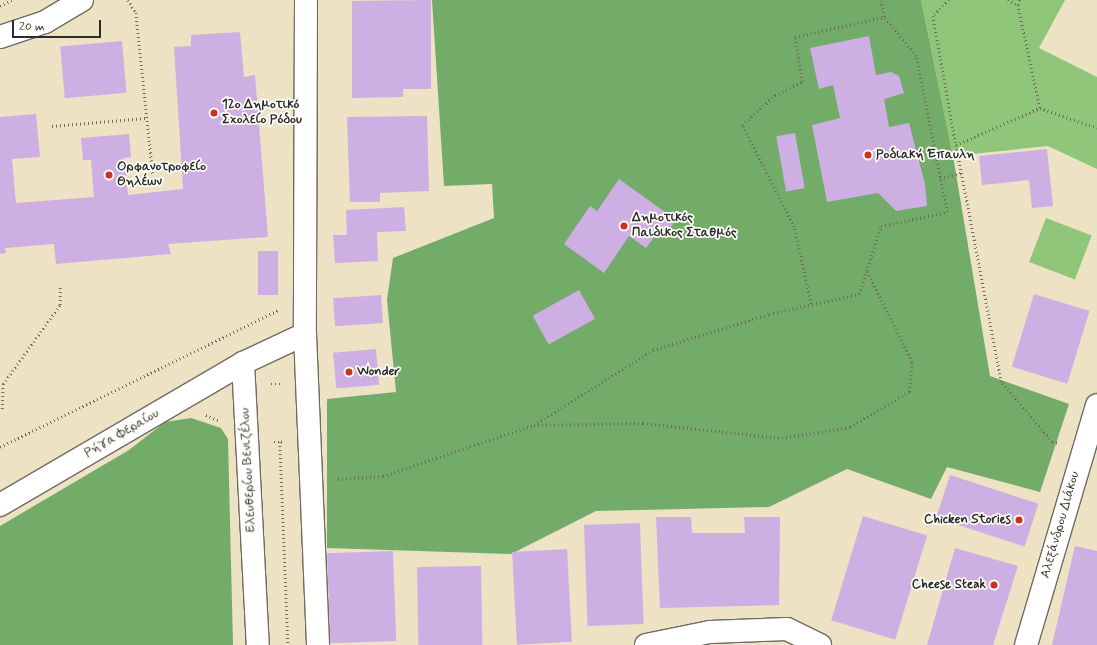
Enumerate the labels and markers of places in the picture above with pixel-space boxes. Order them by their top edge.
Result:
place label: 12ο Δημοτικό Σχολείο Ρόδου [222,98,302,129]
marker: 12ο Δημοτικό Σχολείο Ρόδου [209,108,219,118]
place label: Ροδιακή Έπαυλη [876,147,975,163]
marker: Ροδιακή Έπαυλη [863,150,873,160]
place label: Ορφανοτροφείο Θηλέων [117,160,206,191]
marker: Ορφανοτροφείο Θηλέων [104,170,114,180]
place label: Δημοτικός Παιδικος Σταθμός [632,211,737,242]
marker: Δημοτικός Παιδικος Σταθμός [619,221,629,231]
place label: Wonder [357,364,400,380]
marker: Wonder [344,367,354,377]
place label: Chicken Stories [925,512,1011,528]
marker: Chicken Stories [1014,515,1024,525]
place label: Cheese Steak [912,577,986,593]
marker: Cheese Steak [989,580,999,590]

